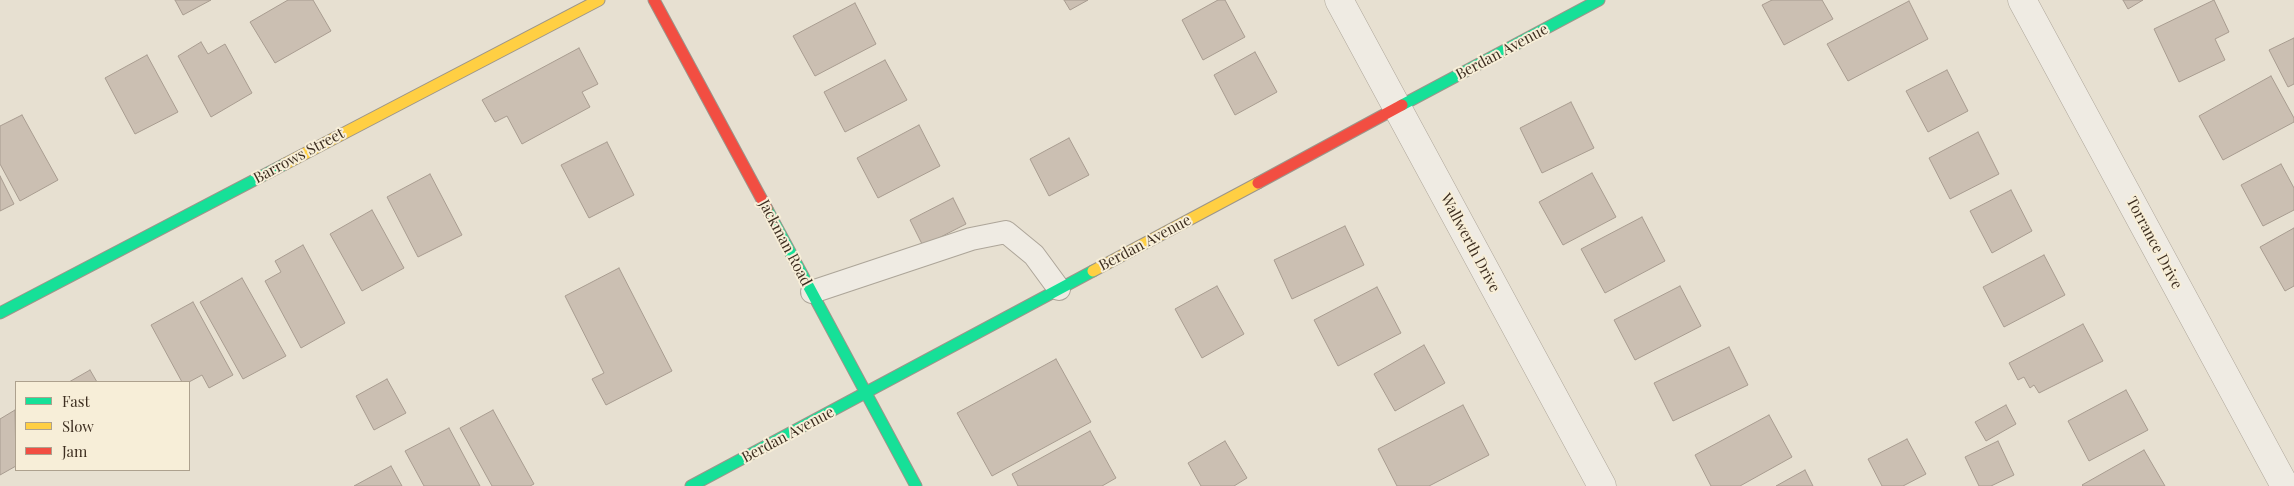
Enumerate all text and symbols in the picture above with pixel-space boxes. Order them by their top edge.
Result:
street label: Berdan Avenue [1453,20,1551,84]
street label: Barrows Street [251,125,347,187]
street label: Wallwerth Drive [1436,191,1504,295]
street label: Torrance Drive [2122,194,2186,292]
street label: Jackman Road [755,197,815,289]
street label: Berdan Avenue [1096,211,1194,275]
legend [15,381,190,471]
text: Fast [62,391,90,411]
street label: Berdan Avenue [739,403,837,467]
text: Slow [62,416,94,436]
text: Jam [62,441,87,461]

